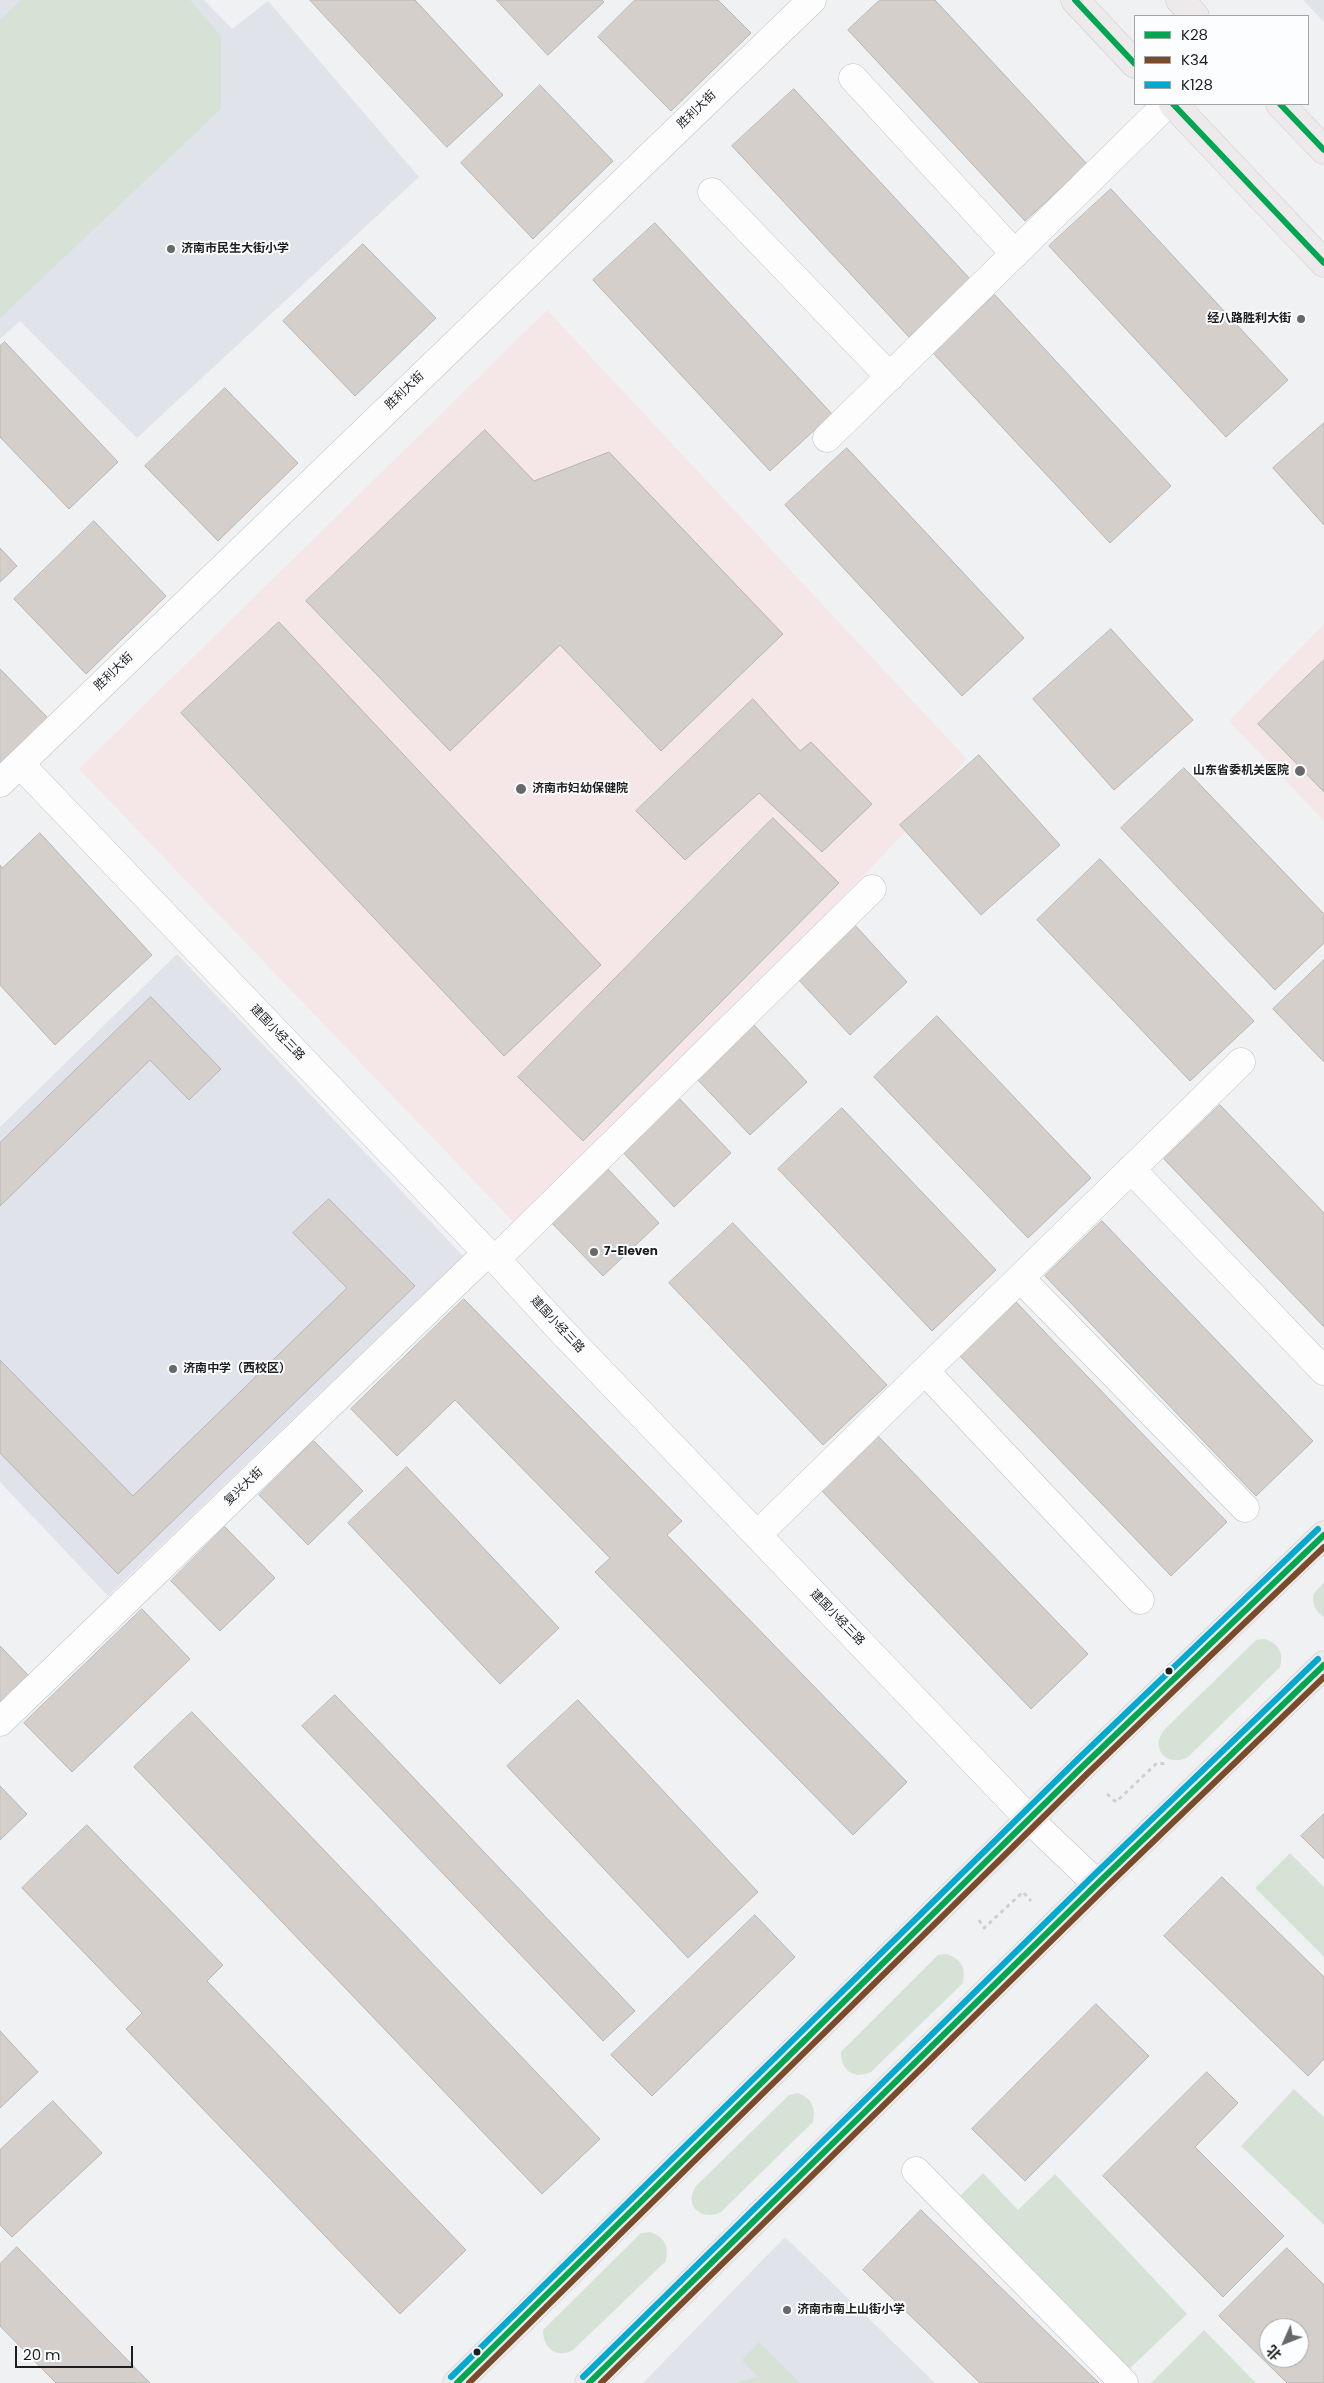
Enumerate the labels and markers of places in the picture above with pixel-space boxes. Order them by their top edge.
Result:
place label: 济南市民生大街小学 [181,242,289,256]
marker: 济南市民生大街小学 [165,243,177,255]
place label: 经八路胜利大街 [1207,312,1291,326]
marker: 经八路胜利大街 [1295,313,1307,325]
place label: 山东省委机关医院 [1193,764,1289,778]
marker: 山东省委机关医院 [1293,764,1307,778]
marker: 济南市妇幼保健院 [514,782,528,796]
place label: 济南市妇幼保健院 [532,782,628,796]
place label: 7-Eleven [604,1245,658,1259]
marker: 7-Eleven [588,1246,600,1258]
place label: 济南中学（西校区） [183,1362,291,1376]
marker: 济南中学（西校区） [167,1363,179,1375]
unlabelled marker [1164,1666,1174,1676]
place label: 济南市南上山街小学 [797,2303,905,2317]
marker: 济南市南上山街小学 [781,2304,793,2316]
unlabelled marker [472,2347,482,2357]

